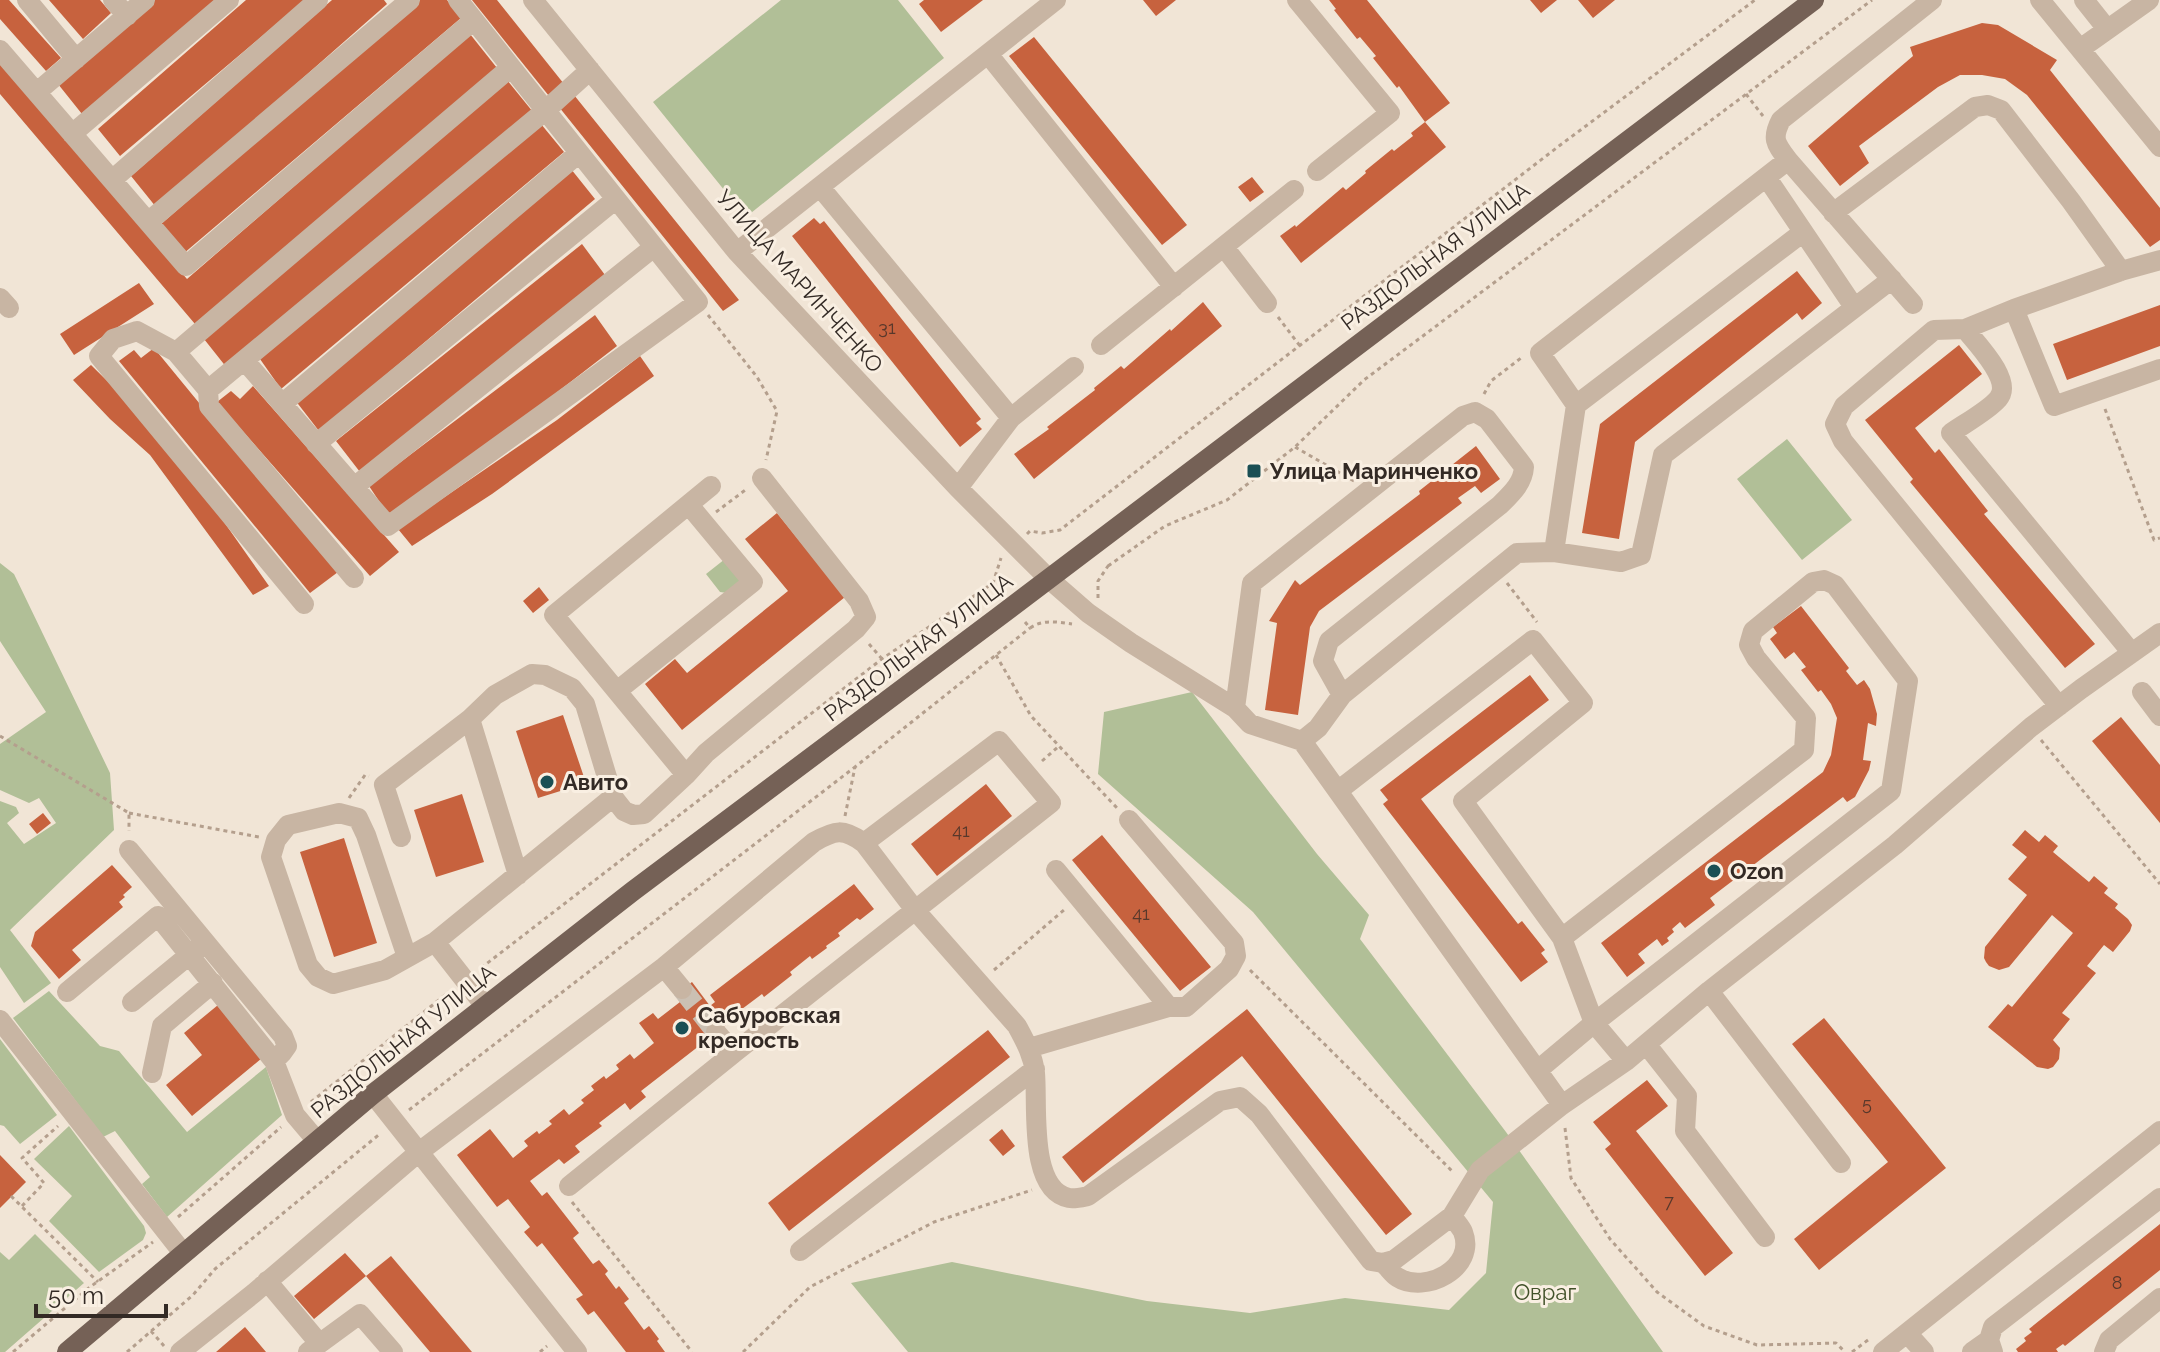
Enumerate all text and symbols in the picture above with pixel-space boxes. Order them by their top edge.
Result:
street label: РАЗДОЛЬНАЯ УЛИЦА [1336,176,1535,335]
street label: УЛИЦА МАРИНЧЕНКО [711,184,889,378]
house number: 31 [878,317,896,338]
place label: Улица Маринченко [1269,458,1478,484]
marker: Улица Маринченко [1245,462,1263,480]
street label: РАЗДОЛЬНАЯ УЛИЦА [819,567,1018,726]
place label: Авито [563,769,628,795]
marker: Авито [538,773,556,791]
house number: 41 [952,820,970,841]
place label: Ozon [1730,858,1784,884]
marker: Ozon [1705,862,1723,880]
house number: 41 [1132,903,1150,924]
street label: РАЗДОЛЬНАЯ УЛИЦА [306,959,500,1123]
place label: Сабуровская крепость [698,1002,841,1053]
marker: Сабуровская крепость [673,1019,691,1037]
house number: 5 [1862,1093,1872,1114]
house number: 7 [1664,1191,1674,1212]
scale bar [36,1268,166,1318]
house number: 8 [2112,1272,2122,1293]
park label: Овраг [1514,1279,1576,1305]
text: 50 m [48,1281,104,1310]

